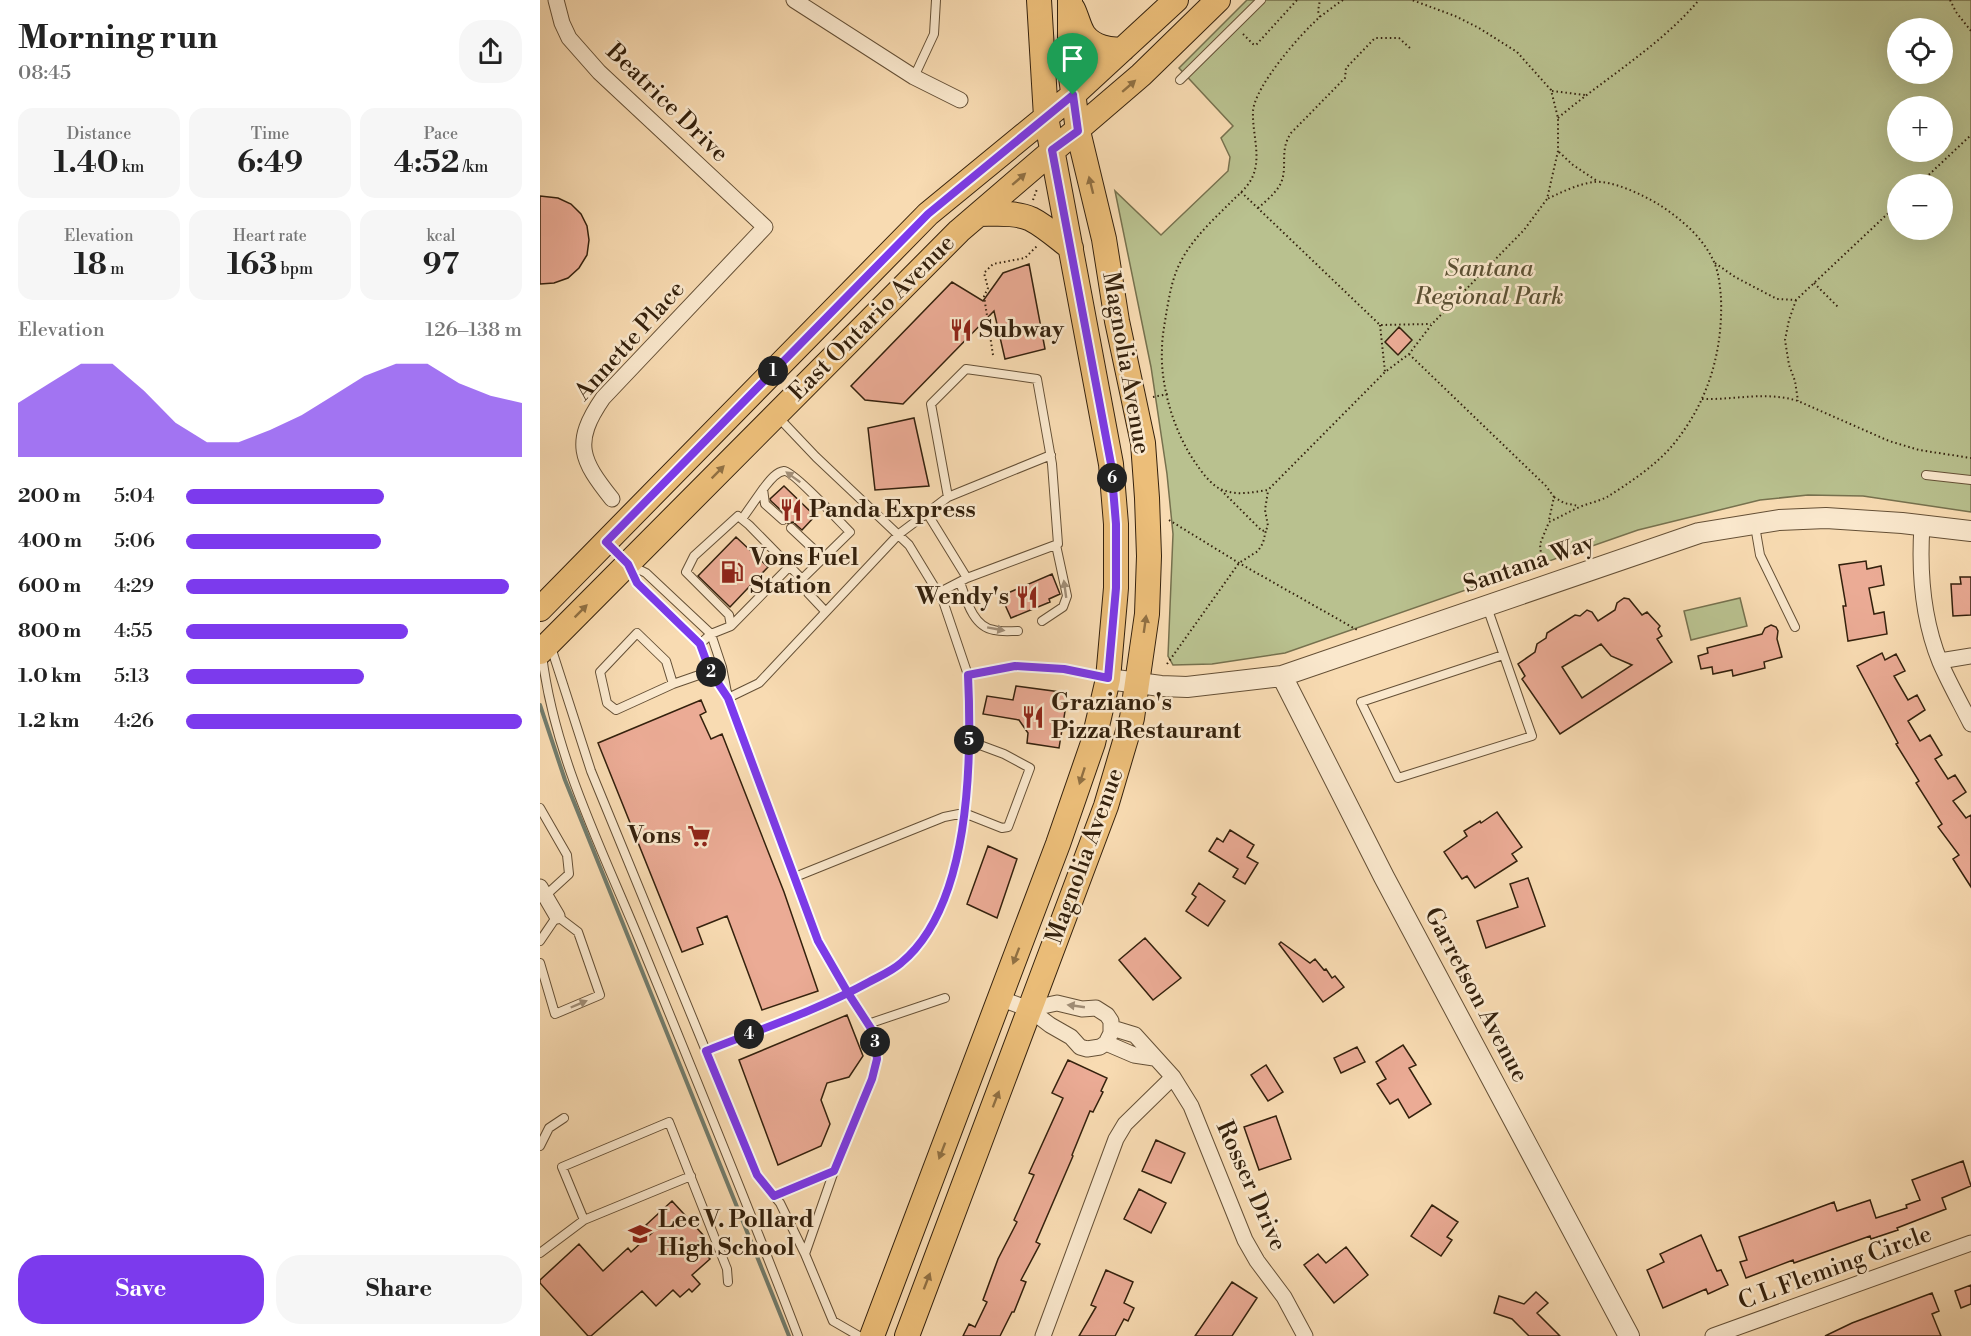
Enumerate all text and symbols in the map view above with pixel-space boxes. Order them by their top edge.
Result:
text: Morning run [18,18,218,59]
map controls [1887,18,1953,240]
button: locate [1887,18,1953,84]
button: share [459,20,522,83]
pin [1047,33,1098,95]
street label: Beatrice Drive [599,36,735,169]
icon: arrive [1056,42,1089,75]
text: 08:45 [18,61,71,86]
one-way arrow [1121,79,1136,93]
button: + [1887,96,1953,162]
text: Distance [67,124,131,144]
text: Time [251,124,289,144]
text: Pace [424,124,458,144]
text: 1.40 [54,144,119,182]
text: 6:49 [237,144,303,182]
text: 4:52 [394,144,459,182]
text: km [119,157,144,177]
text: /km [459,157,488,177]
one-way arrow [1011,173,1026,186]
button: − [1887,174,1953,240]
one-way arrow [1085,175,1095,194]
text: Elevation [64,226,134,246]
text: Heart rate [233,226,307,246]
text: kcal [426,226,456,246]
street label: East Ontario Avenue [782,228,962,408]
text: 18 [74,246,107,284]
text: 163 [227,246,277,284]
text: 97 [423,246,459,284]
park label: Santana Regional Park [1414,254,1563,312]
text: m [107,259,124,279]
text: bpm [277,259,313,279]
street label: Magnolia Avenue [1095,269,1157,457]
street label: Annette Place [568,275,692,408]
place label: Subway [979,315,1065,345]
restaurant icon: Subway [948,317,974,343]
text: Elevation [18,318,105,343]
text: 126–138 m [425,318,522,343]
pin: 1 [758,356,788,386]
text: 1 [769,361,777,381]
pin: 6 [1097,463,1127,493]
one-way arrow [711,465,725,479]
text: 6 [1107,468,1117,488]
one-way arrow [785,471,801,483]
text: 200 m [18,484,81,509]
text: 5:04 [114,484,155,509]
place label: Panda Express [809,495,976,525]
restaurant icon: Panda Express [778,497,804,523]
street label: Santana Way [1460,527,1599,600]
text: 400 m [18,529,82,554]
text: 5:06 [114,529,155,554]
place label: Vons Fuel Station [749,543,859,601]
fuel station icon: Vons Fuel Station [719,559,745,585]
text: 600 m [18,574,81,599]
text: 4:29 [114,574,154,599]
one-way arrow [1060,579,1069,598]
place label: Wendy's [915,582,1009,612]
restaurant icon: Wendy's [1014,584,1040,610]
one-way arrow [574,604,588,618]
one-way arrow [1141,615,1150,634]
text: 800 m [18,619,81,644]
text: 4:55 [114,619,152,644]
one-way arrow [987,625,1006,634]
pin: 2 [696,657,726,687]
text: 2 [706,662,716,682]
text: 1.0 km [18,664,82,689]
text: 5:13 [114,664,149,689]
place label: Graziano's Pizza Restaurant [1051,688,1242,746]
restaurant icon: Graziano's Pizza Restaurant [1020,704,1046,730]
text: 1.2 km [18,709,80,734]
text: 4:26 [114,709,154,734]
pin: 5 [954,725,984,755]
text: 5 [964,730,974,750]
street label: Magnolia Avenue [1039,764,1131,948]
one-way arrow [1077,767,1086,785]
place label: Vons [627,821,681,851]
supermarket icon: Vons [686,823,712,849]
street label: Garretson Avenue [1417,902,1535,1088]
one-way arrow [1010,948,1020,966]
one-way arrow [570,999,588,1008]
one-way arrow [1066,1002,1085,1011]
pin: 4 [734,1019,764,1049]
text: 4 [744,1024,754,1044]
pin: 3 [860,1027,890,1057]
text: 3 [870,1032,880,1052]
one-way arrow [991,1089,1001,1107]
street label: Rosser Drive [1209,1116,1293,1256]
one-way arrow [936,1142,946,1160]
place label: Lee V. Pollard High School [658,1205,814,1263]
street label: C L Fleming Circle [1734,1219,1936,1317]
school or university icon: Lee V. Pollard High School [627,1221,653,1247]
button: Save [18,1255,264,1324]
button: Share [276,1255,522,1324]
one-way arrow [923,1272,933,1290]

